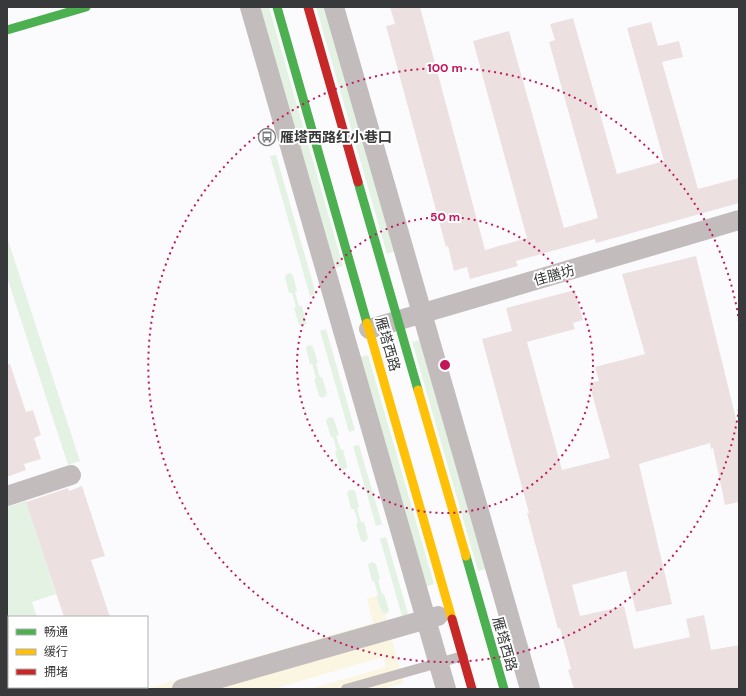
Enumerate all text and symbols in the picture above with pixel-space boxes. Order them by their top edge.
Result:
text: 100 m [427,60,463,76]
bus stop icon: 雁塔西路红小巷口 [257,127,277,147]
place label: 雁塔西路红小巷口 [280,128,392,146]
text: 50 m [430,209,460,225]
street label: 佳膳坊 [531,261,577,289]
street label: 雁塔西路 [372,315,404,373]
centre of rings [438,358,452,372]
street label: 雁塔西路 [489,615,521,673]
legend [8,616,148,688]
text: 畅通 [44,624,68,640]
text: 缓行 [44,644,68,660]
text: 拥堵 [44,664,68,680]

